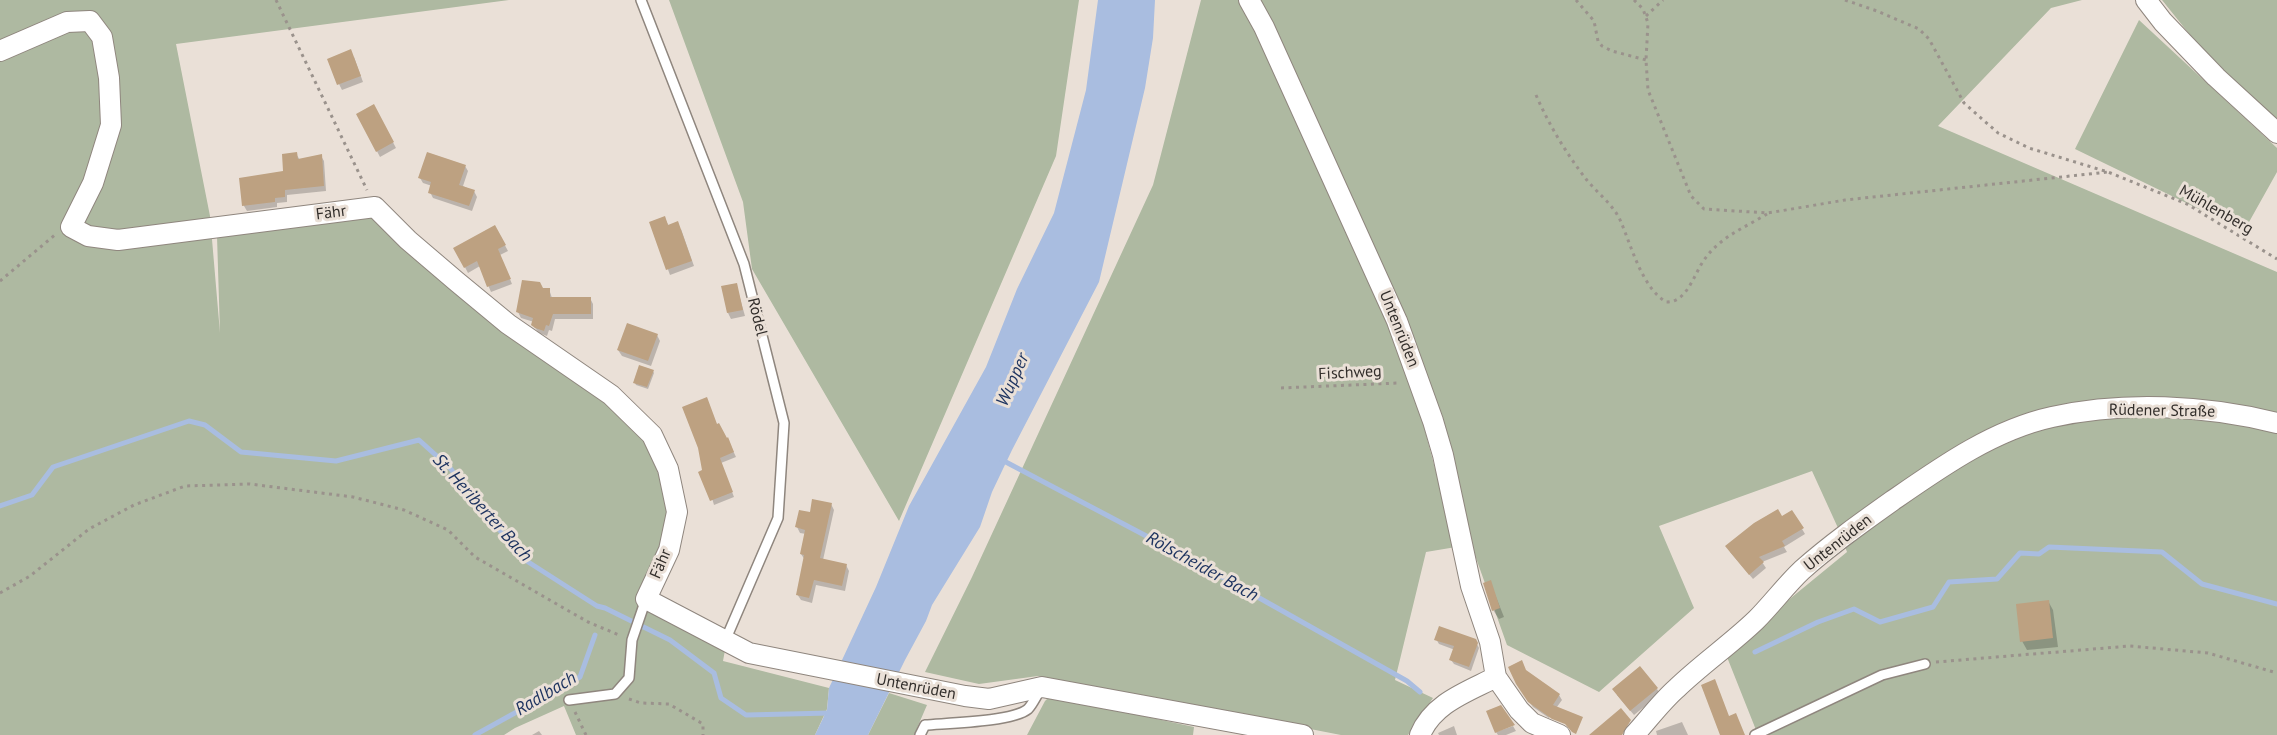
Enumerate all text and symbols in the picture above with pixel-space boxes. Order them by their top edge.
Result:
street label: Mühlenberg [2176,181,2256,239]
street label: Fähr [315,202,347,224]
street label: Untenrüden [1375,288,1423,370]
street label: Rödel [743,296,771,338]
water label: Wupper [992,350,1034,410]
street label: Fischweg [1318,362,1382,384]
street label: Rüdener Straße [2109,400,2215,422]
water label: St. Heriberter Bach [428,450,536,566]
street label: Untenrüden [1800,511,1876,575]
water label: Rölscheider Bach [1142,527,1262,607]
street label: Fähr [646,546,676,582]
water label: Radlbach [512,667,580,721]
street label: Untenrüden [874,670,958,704]

